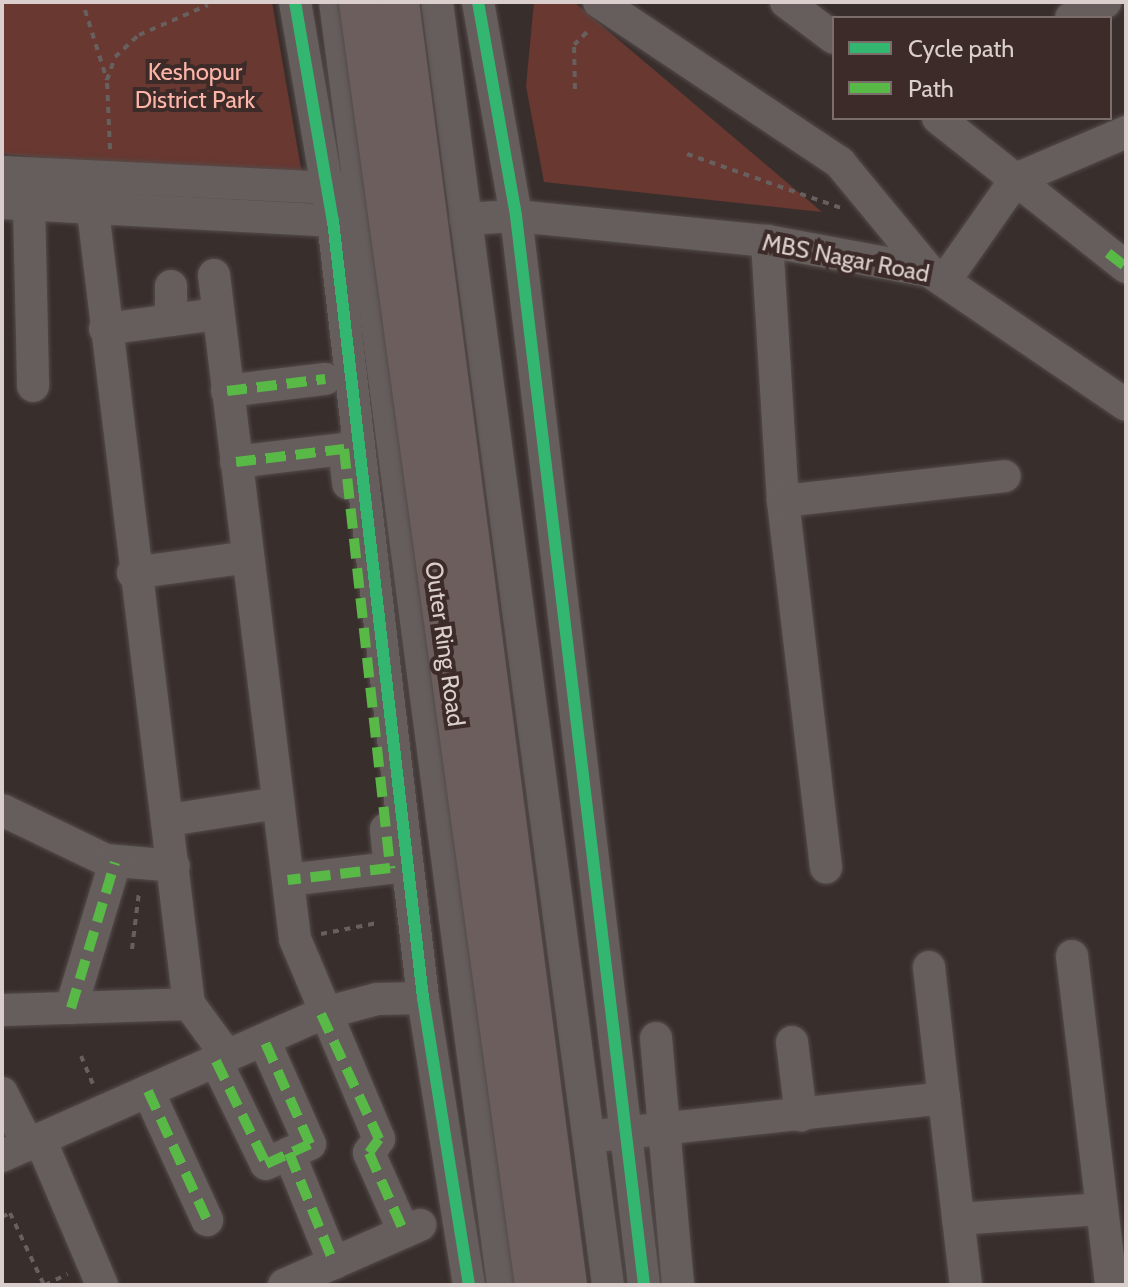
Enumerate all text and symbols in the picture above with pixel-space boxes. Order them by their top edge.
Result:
legend [832,16,1112,120]
text: Cycle path [908,34,1014,63]
park label: Keshopur District Park [135,58,255,114]
text: Path [908,74,954,103]
street label: MBS Nagar Road [760,228,932,288]
street label: Outer Ring Road [419,560,471,728]

